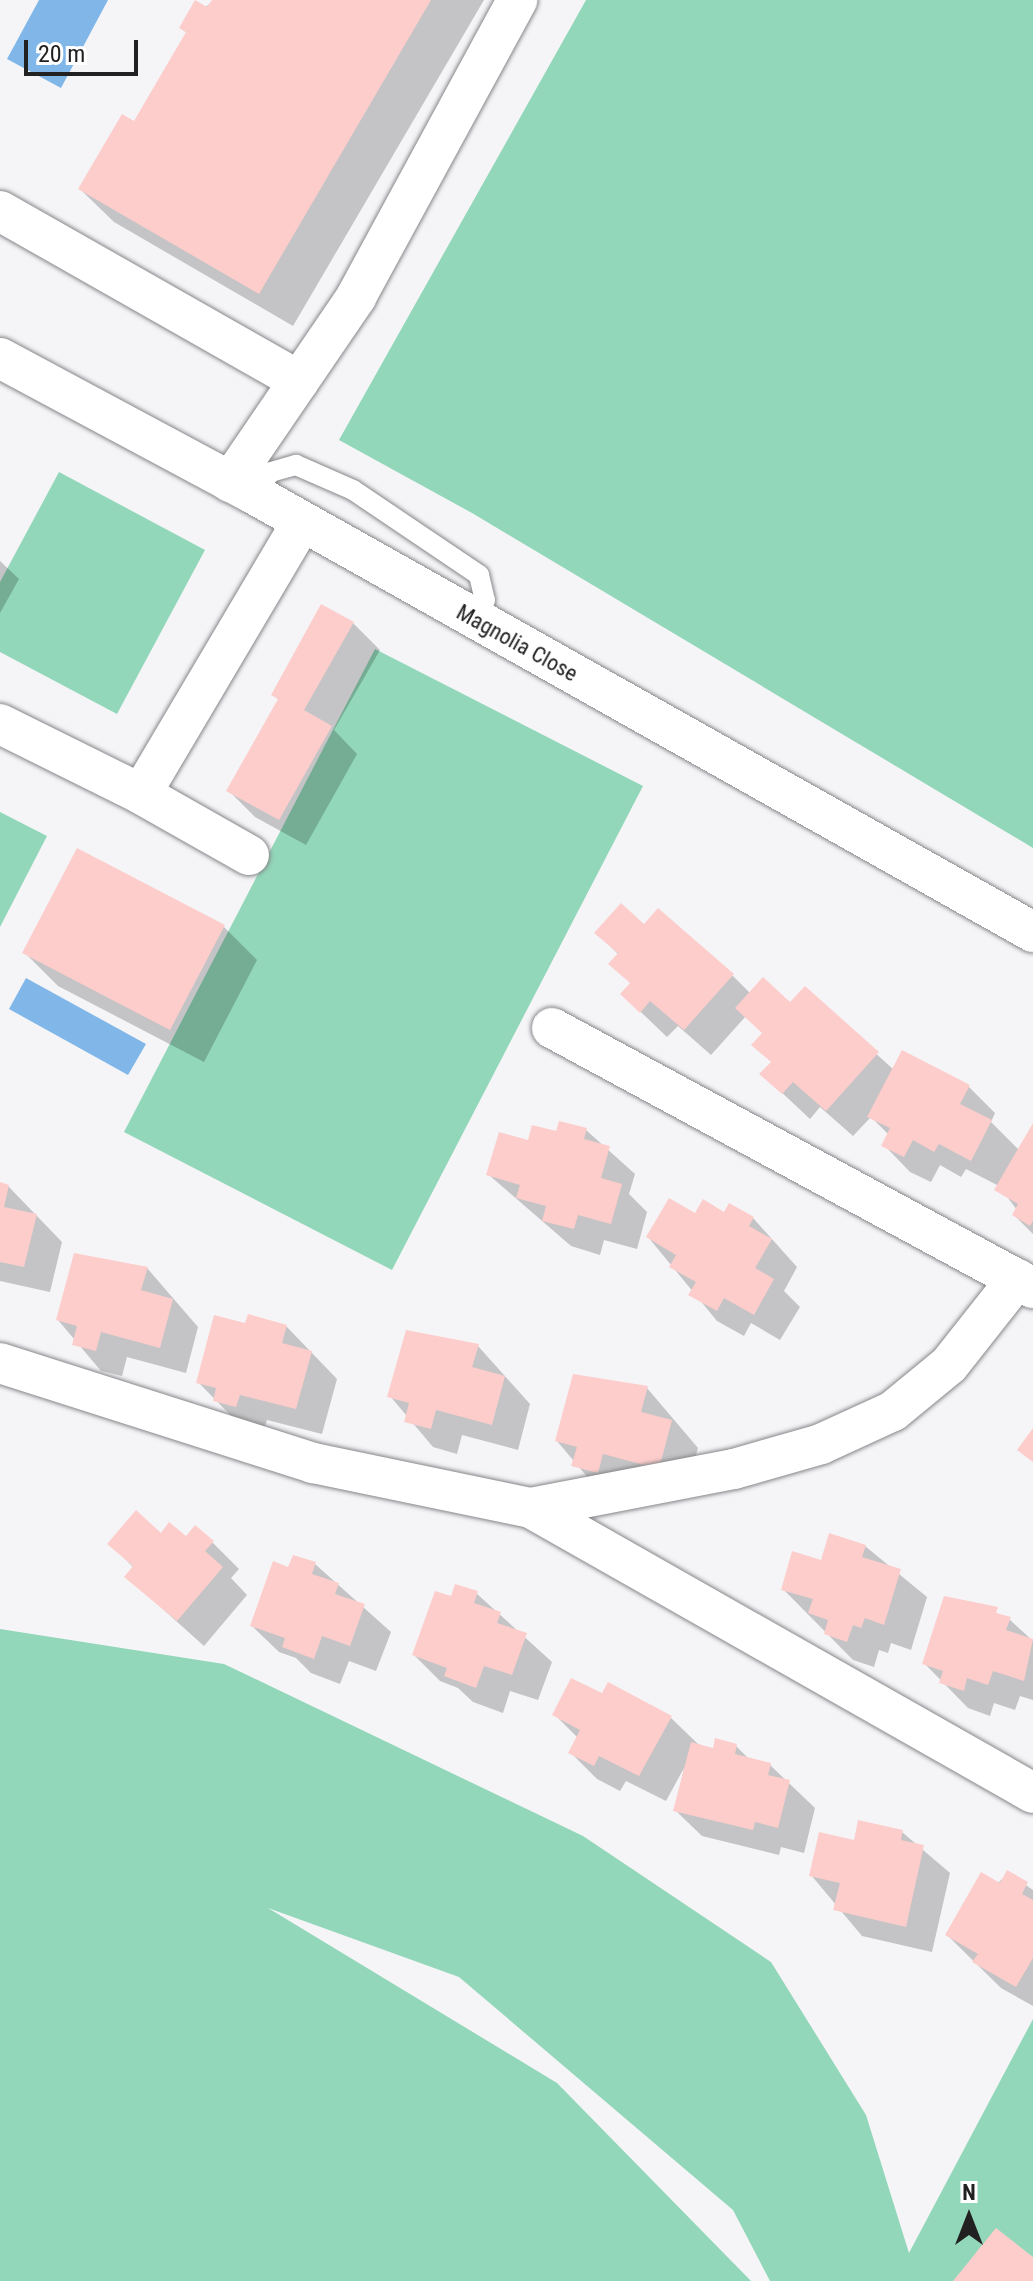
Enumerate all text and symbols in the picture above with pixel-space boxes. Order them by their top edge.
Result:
scale bar [28,24,142,74]
text: 20 m [38,40,85,68]
street label: Magnolia Close [452,599,582,687]
north arrow [929,2177,1009,2257]
text: N [962,2180,976,2205]

